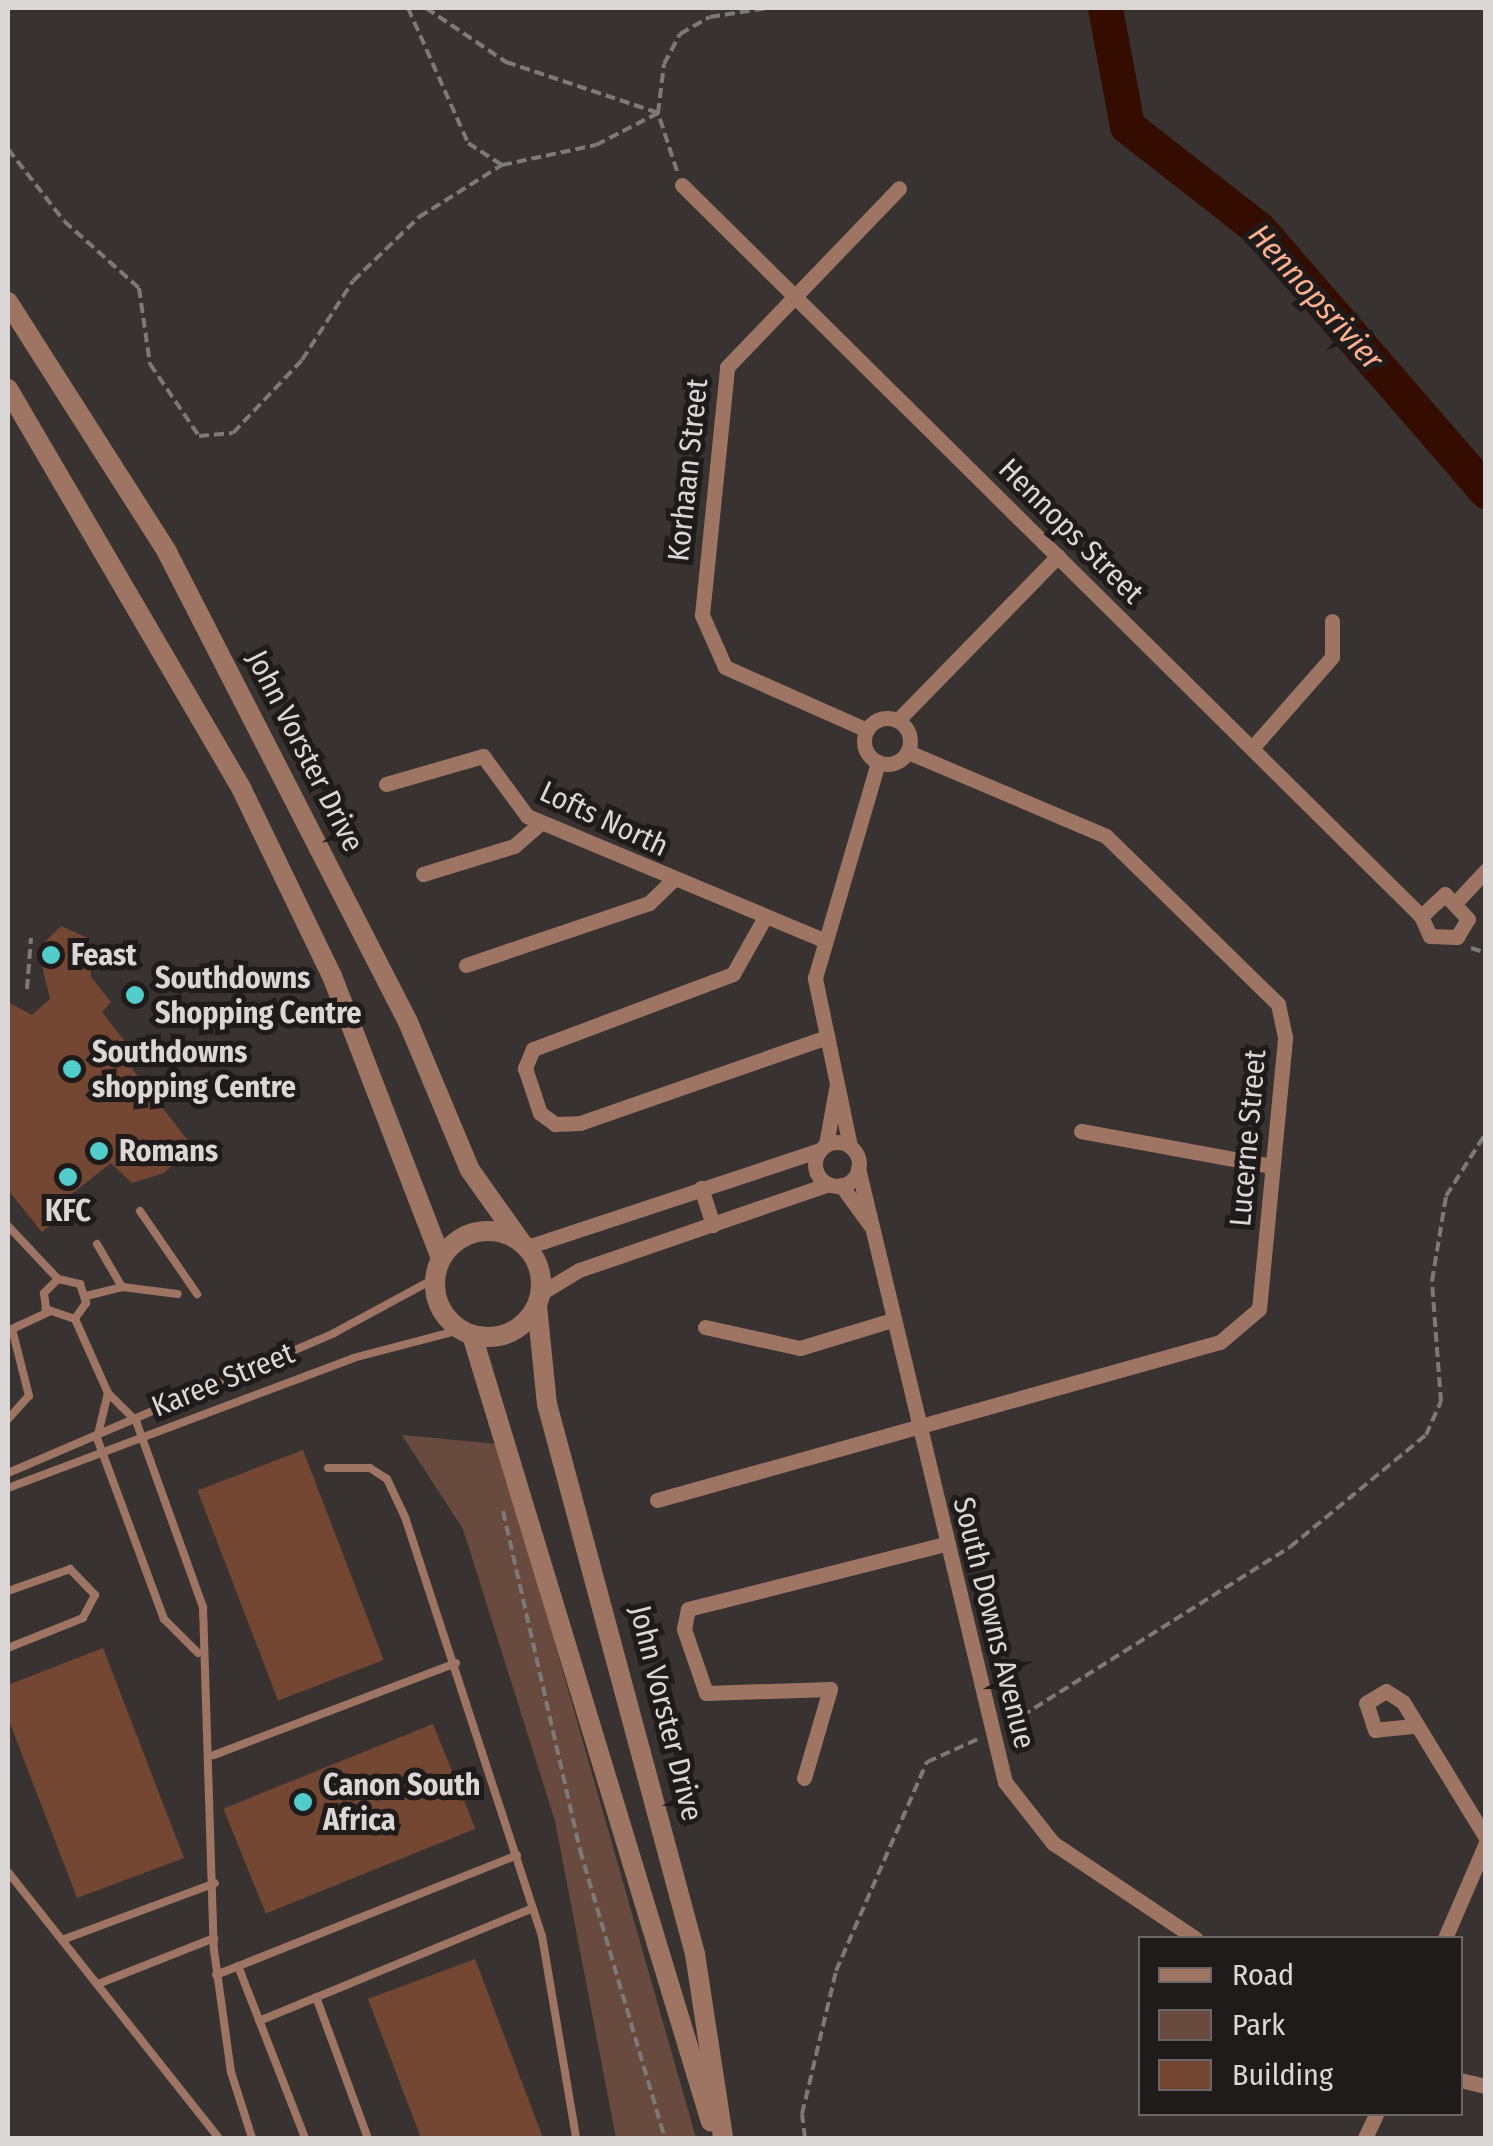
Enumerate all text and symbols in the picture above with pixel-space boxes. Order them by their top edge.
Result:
water label: Hennopsrivier [1241,216,1391,378]
street label: Korhaan Street [661,377,715,563]
street label: Hennops Street [991,451,1151,611]
street label: John Vorster Drive [239,644,371,858]
street label: Lofts North [534,774,674,864]
place label: Feast [71,937,137,973]
marker: Feast [40,944,62,966]
place label: Southdowns Shopping Centre [155,960,361,1030]
marker: Southdowns Shopping Centre [124,984,146,1006]
place label: Southdowns shopping Centre [92,1034,296,1104]
street label: Lucerne Street [1222,1048,1274,1228]
marker: Southdowns shopping Centre [61,1058,83,1080]
place label: Romans [119,1133,218,1169]
marker: Romans [88,1140,110,1162]
marker: KFC [57,1166,79,1188]
place label: KFC [45,1193,91,1229]
street label: Karee Street [147,1335,299,1425]
street label: South Downs Avenue [945,1494,1043,1752]
street label: John Vorster Drive [622,1601,710,1825]
place label: Canon South Africa [323,1767,480,1838]
marker: Canon South Africa [292,1791,314,1813]
legend [1138,1936,1463,2116]
text: Road [1232,1957,1294,1993]
text: Park [1232,2007,1285,2043]
text: Building [1232,2057,1333,2093]

